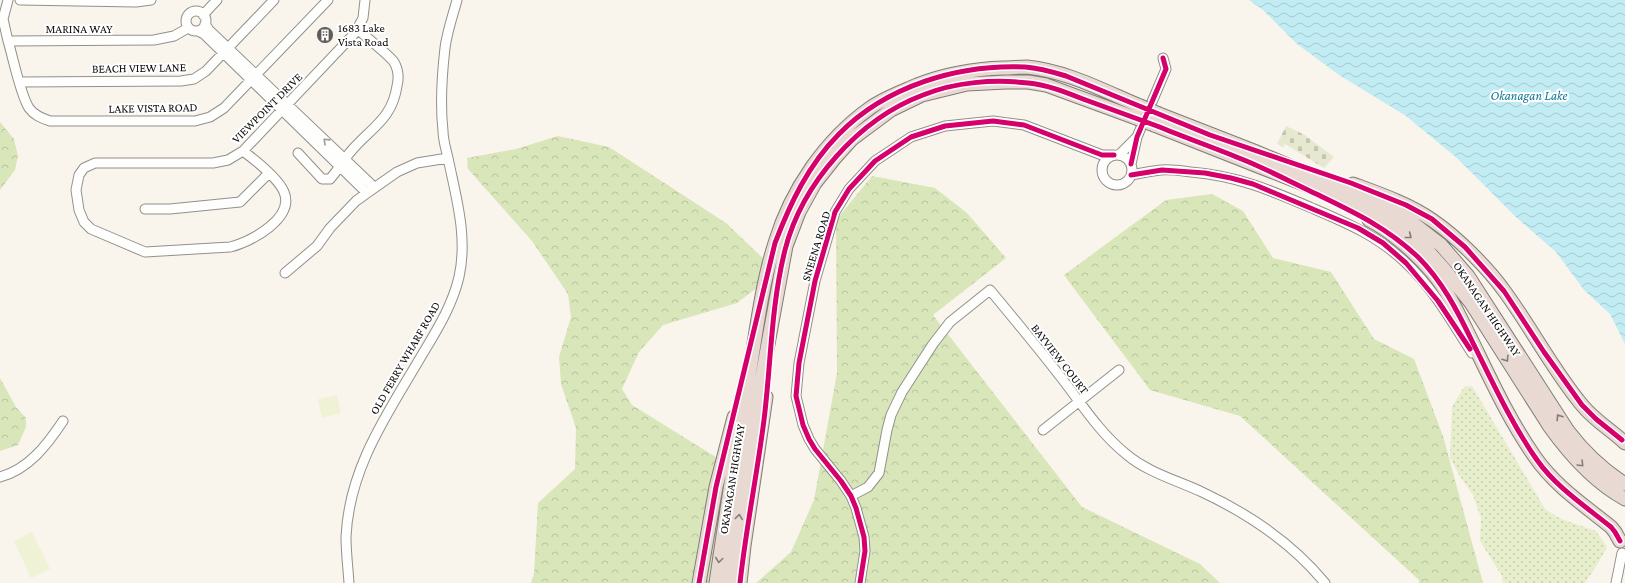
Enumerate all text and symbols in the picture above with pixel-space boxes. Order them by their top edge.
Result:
place label: 1683 Lake Vista Road [338,21,389,49]
street label: MARINA WAY [45,22,113,36]
building icon: 1683 Lake Vista Road [315,25,335,45]
street label: BEACH VIEW LANE [92,60,187,76]
street label: VIEWPOINT DRIVE [229,70,305,146]
water label: Okanagan Lake [1490,88,1568,103]
street label: LAKE VISTA ROAD [108,100,198,116]
one-way arrow [323,138,331,146]
street label: SNEENA ROAD [799,209,833,283]
one-way arrow [1404,231,1411,238]
street label: OKANAGAN HIGHWAY [1450,259,1524,359]
street label: OLD FERRY WHARF ROAD [367,299,443,417]
street label: BAYVIEW COURT [1028,321,1092,397]
one-way arrow [1502,355,1509,362]
one-way arrow [1556,414,1564,421]
street label: OKANAGAN HIGHWAY [716,422,748,535]
one-way arrow [1576,459,1584,467]
one-way arrow [734,514,743,520]
one-way arrow [715,557,724,563]

